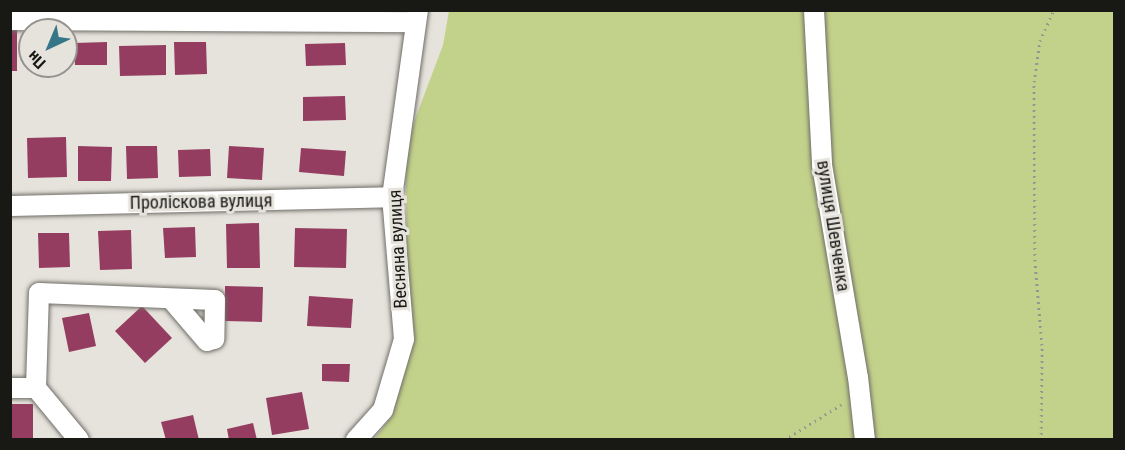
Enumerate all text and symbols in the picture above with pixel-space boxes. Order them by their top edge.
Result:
north arrow [18,18,78,78]
text: Пн [24,47,50,73]
street label: вулиця Шевченка [812,159,854,293]
street label: Весняна вулиця [384,189,412,309]
street label: Проліскова вулиця [130,190,272,214]

